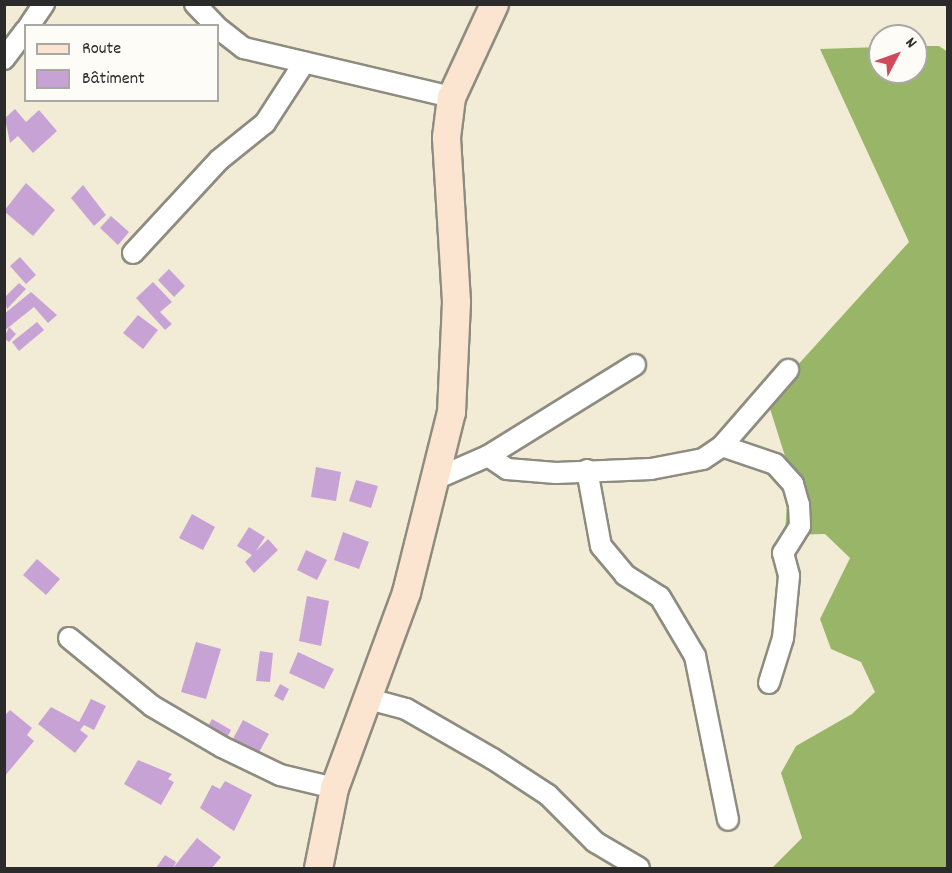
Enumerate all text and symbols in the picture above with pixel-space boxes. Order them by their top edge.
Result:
legend [24,24,219,102]
north arrow [868,24,928,84]
text: N [899,33,922,54]
text: Route [82,37,121,62]
text: Bâtiment [82,67,145,92]

